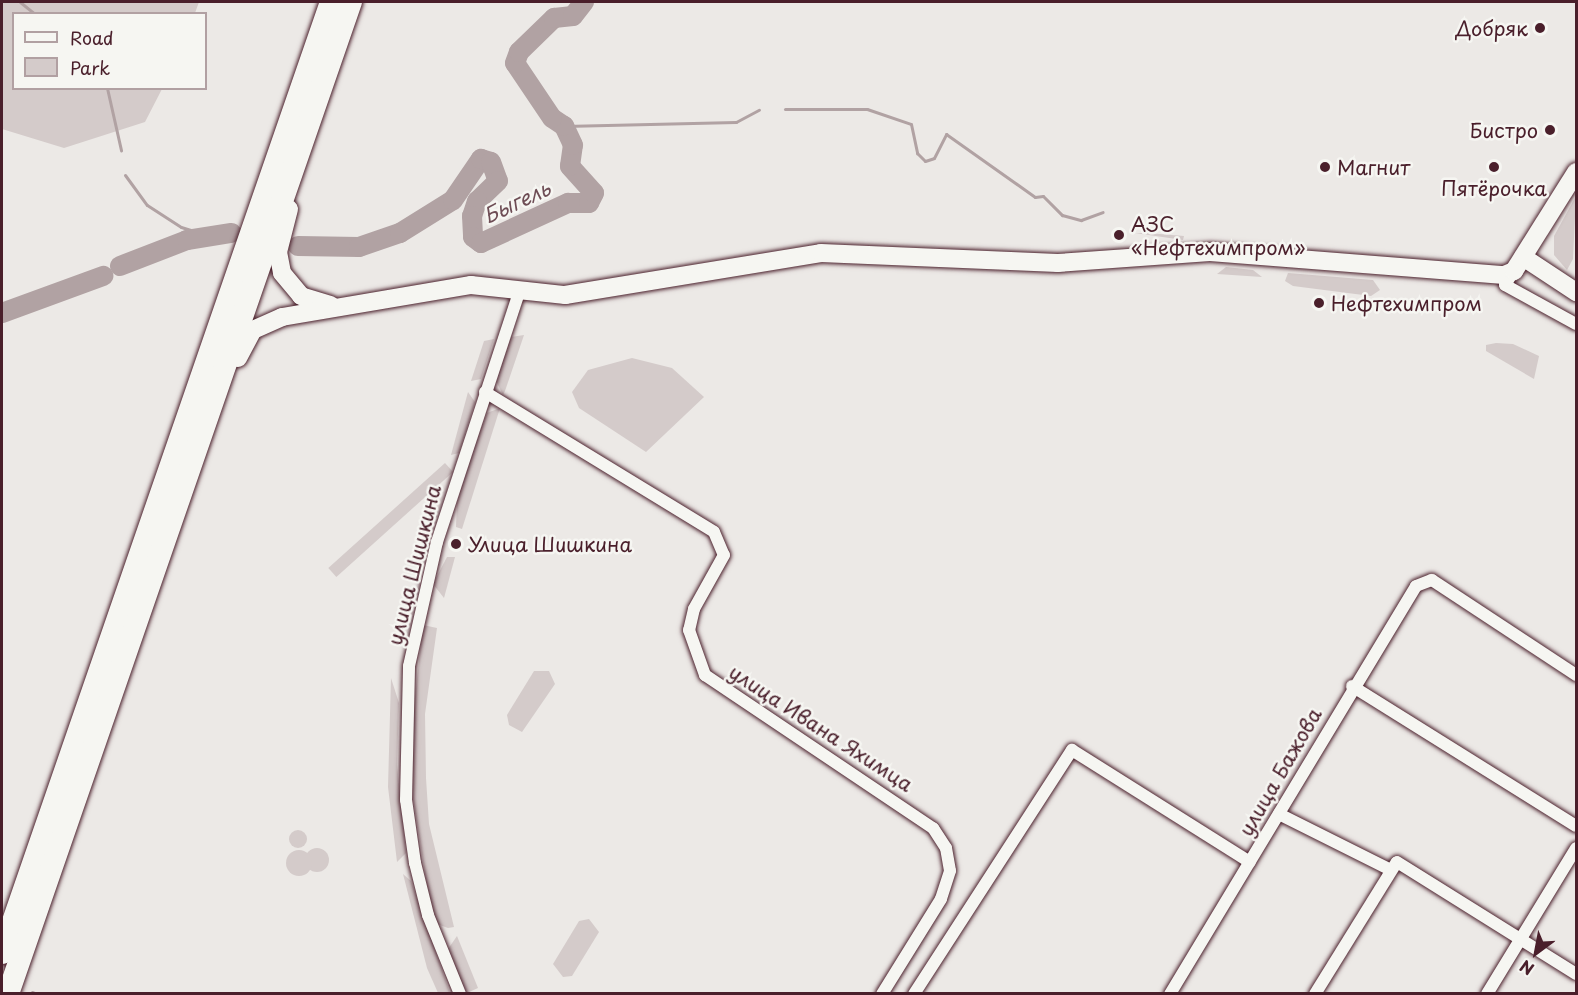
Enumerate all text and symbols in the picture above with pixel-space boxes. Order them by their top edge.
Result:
legend [12,12,207,90]
place label: Добряк [1456,16,1528,40]
marker: Добряк [1533,21,1547,35]
text: Road [70,24,114,51]
text: Park [70,54,110,81]
place label: Бистро [1470,118,1538,142]
marker: Бистро [1543,123,1557,137]
place label: Магнит [1337,155,1410,179]
marker: Магнит [1318,160,1332,174]
marker: Пятёрочка [1487,160,1501,174]
water label: Быгель [478,174,554,228]
place label: Пятёрочка [1441,176,1547,200]
place label: АЗС «Нефтехимпром» [1131,212,1305,259]
marker: АЗС «Нефтехимпром» [1112,228,1126,242]
place label: Нефтехимпром [1331,291,1482,315]
marker: Нефтехимпром [1312,296,1326,310]
street label: улица Шишкина [382,482,446,648]
place label: Улица Шишкина [468,532,633,556]
marker: Улица Шишкина [449,537,463,551]
street label: улица Ивана Яхимца [724,659,918,797]
street label: улица Бажова [1234,704,1326,840]
north arrow [1506,923,1566,983]
text: N [1515,955,1538,982]

